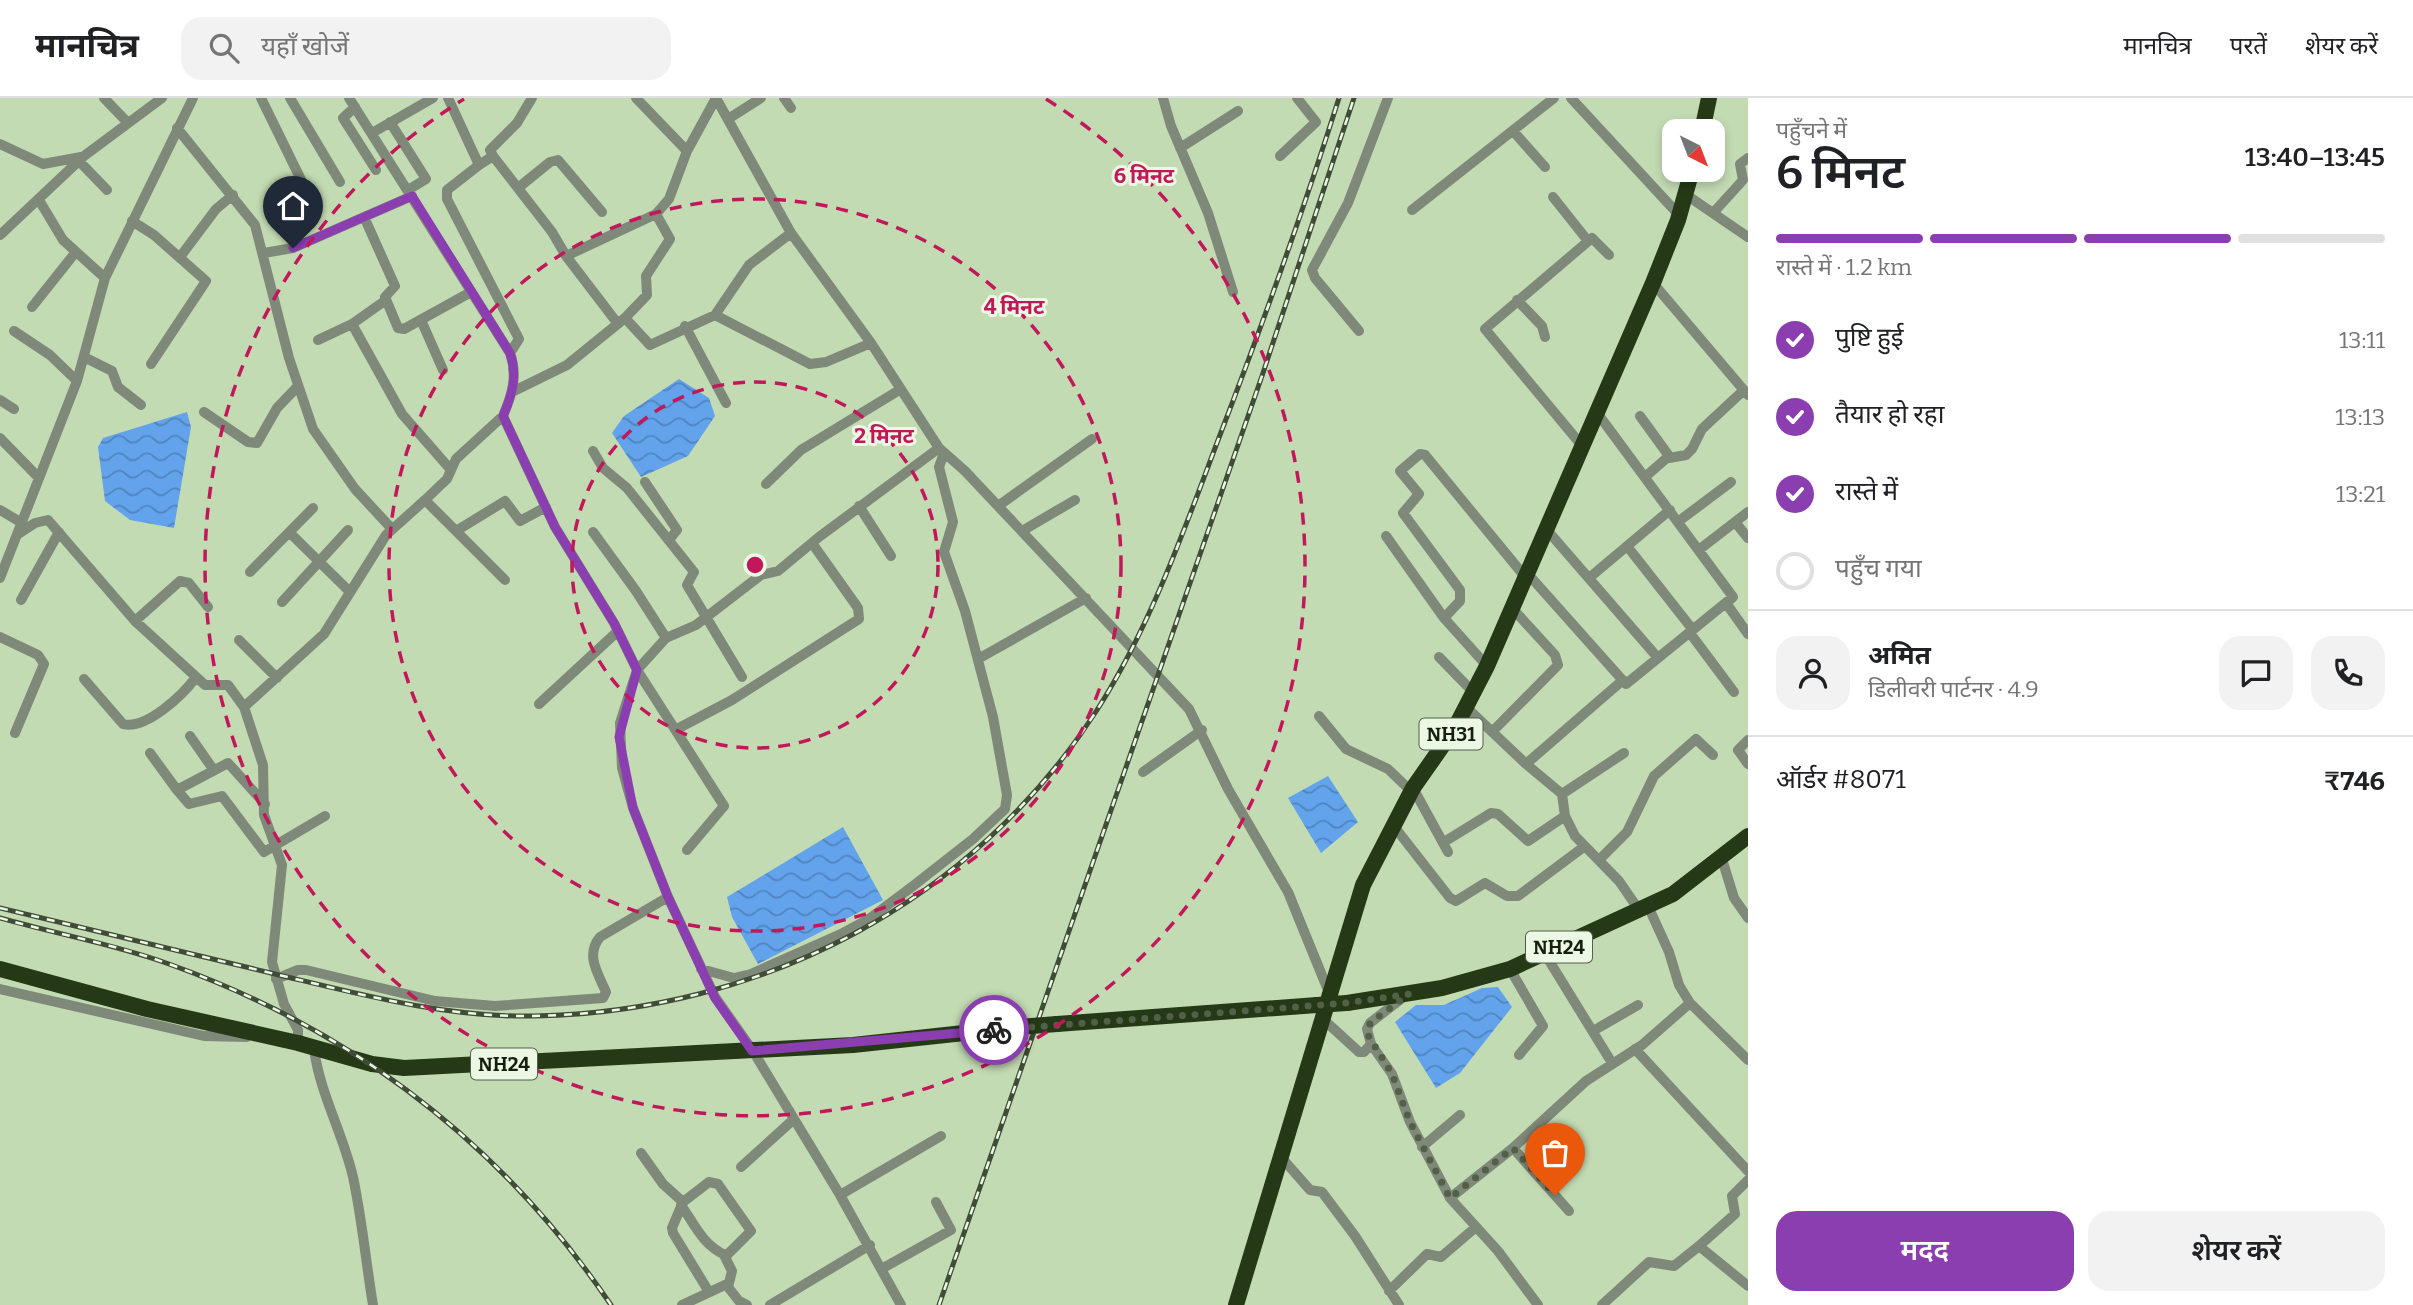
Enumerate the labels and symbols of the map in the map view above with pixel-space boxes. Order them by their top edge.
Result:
north arrow [1662,119,1726,182]
text: 6 मिनट [1114,163,1175,189]
pin [263,176,323,248]
text: 4 मिनट [984,294,1045,320]
text: 2 मिनट [854,423,915,449]
centre of rings [743,553,767,577]
road number: NH31 [1420,719,1482,750]
road number: NH24 [1526,932,1592,962]
courier [959,995,1029,1065]
road number: NH24 [471,1048,537,1080]
pin [1525,1123,1585,1195]

